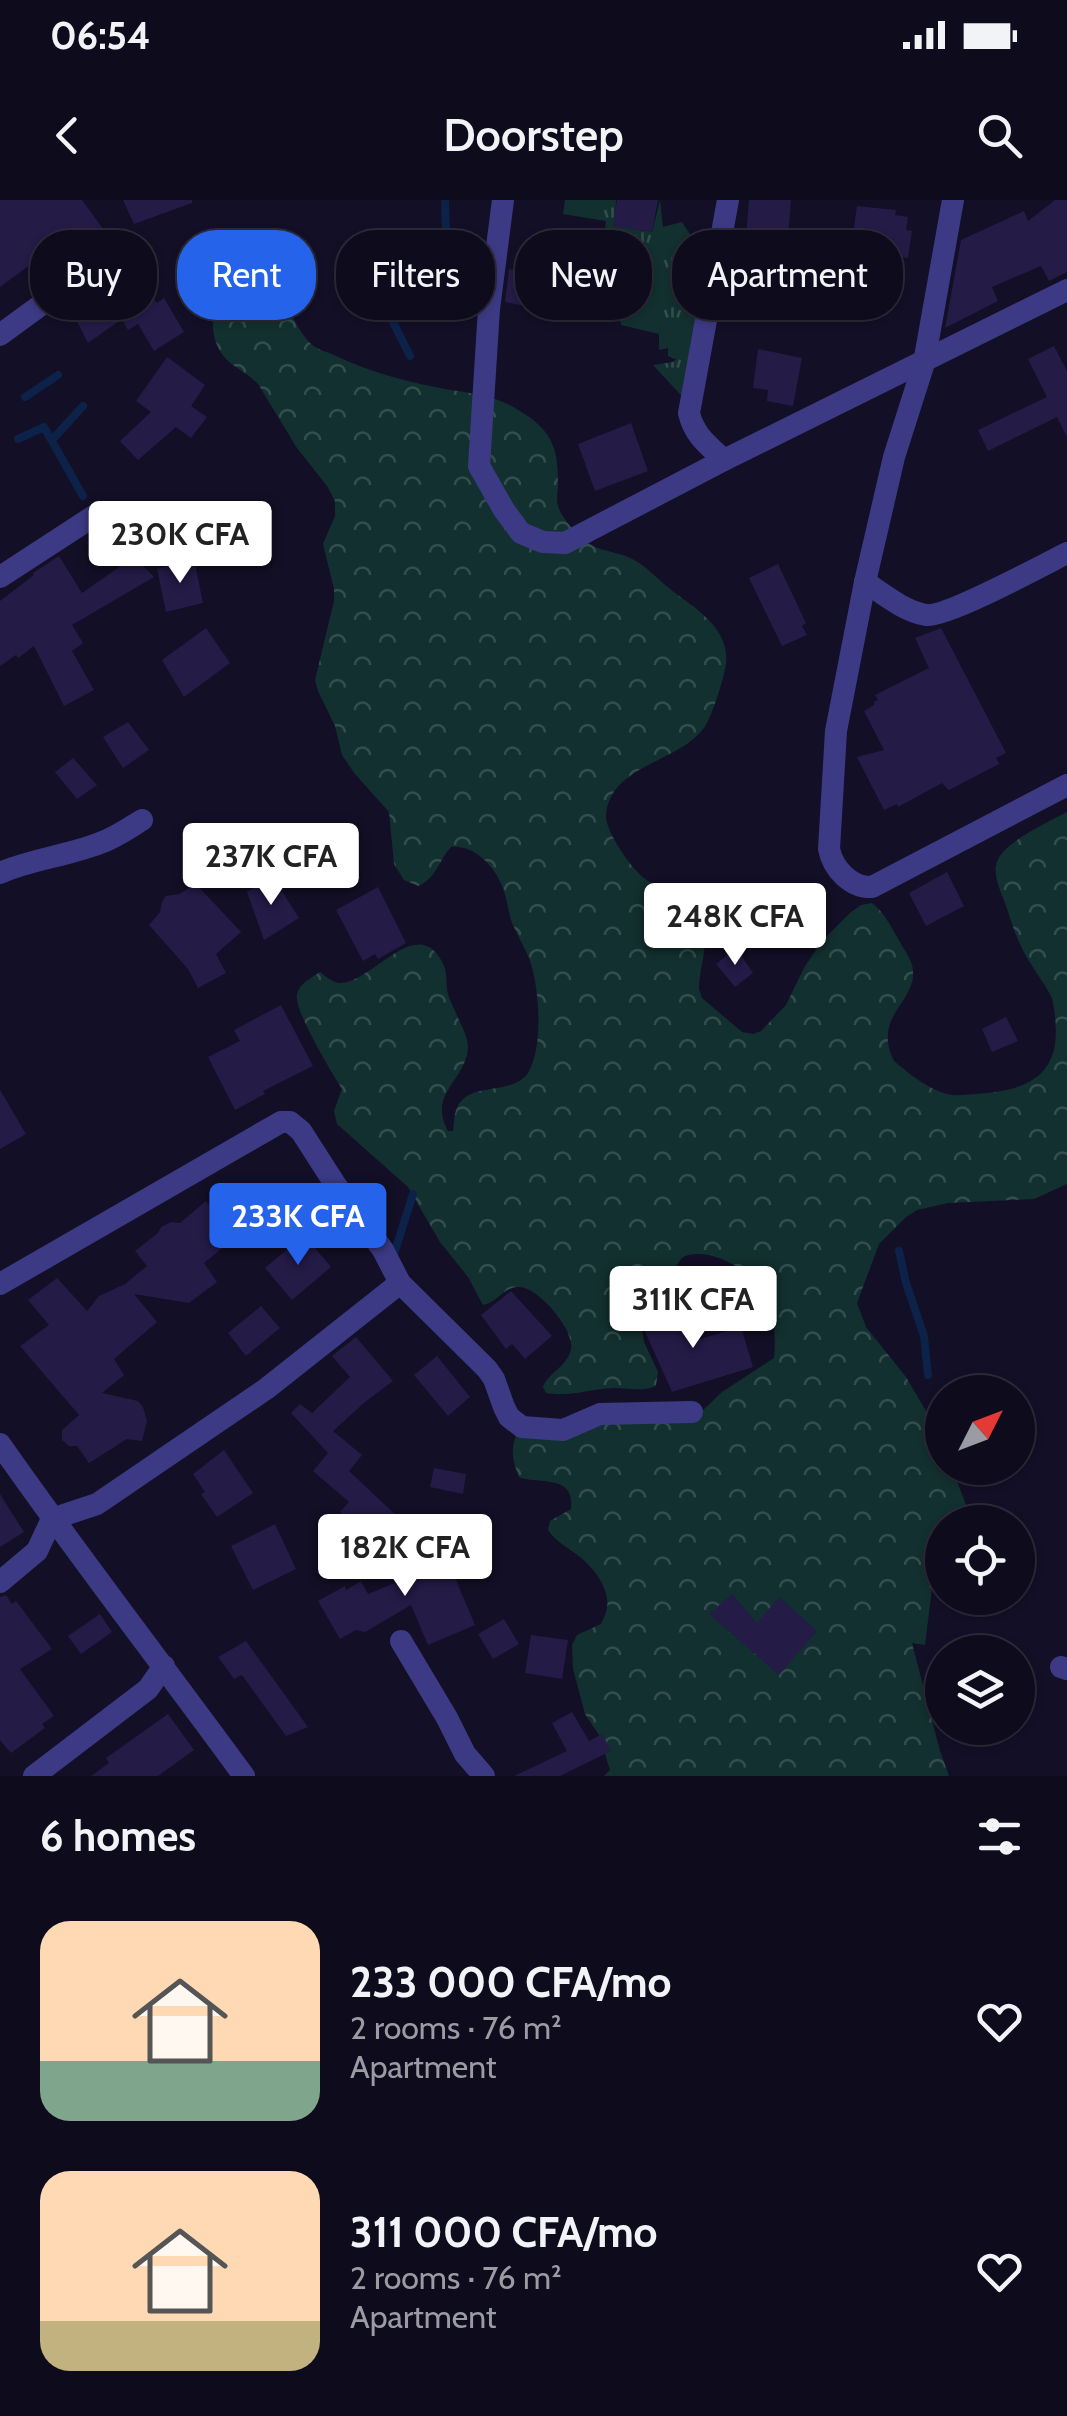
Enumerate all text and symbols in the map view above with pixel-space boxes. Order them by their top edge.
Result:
text: 06:54 [50,12,151,59]
icon: back [40,108,95,163]
text: Doorstep [443,108,624,162]
icon: search [972,108,1027,163]
chip: Buy [30,230,157,320]
chip: Rent [177,230,316,320]
chip: Filters [336,230,495,320]
chip: New [515,230,652,320]
chip: Apartment [672,230,903,320]
pin: 230K CFA [77,501,283,586]
text: 230K CFA [111,514,249,553]
pin: 237K CFA [168,823,374,908]
text: 237K CFA [205,836,337,875]
pin: 248K CFA [632,883,838,968]
text: 248K CFA [666,896,804,935]
pin: 233K CFA [195,1183,401,1268]
text: 233K CFA [231,1196,365,1235]
pin: 311K CFA [590,1266,796,1351]
text: 311K CFA [632,1279,754,1318]
north arrow [925,1375,1035,1485]
map controls [925,1375,1035,1745]
button: locate [925,1505,1035,1615]
pin: 182K CFA [302,1514,508,1599]
text: 182K CFA [340,1527,470,1566]
button: layers [925,1635,1035,1745]
icon: filters [972,1809,1027,1864]
text: 6 homes [40,1810,196,1862]
text: 233 000 CFA/mo [350,1956,671,2008]
icon: home [120,1961,240,2081]
icon: heart [972,1994,1027,2049]
text: 2 rooms · 76 m² [350,2008,562,2047]
text: Apartment [350,2047,497,2086]
text: 311 000 CFA/mo [350,2206,658,2258]
icon: home [120,2211,240,2331]
icon: heart [972,2244,1027,2299]
text: 2 rooms · 76 m² [350,2258,562,2297]
text: Apartment [350,2297,497,2336]

